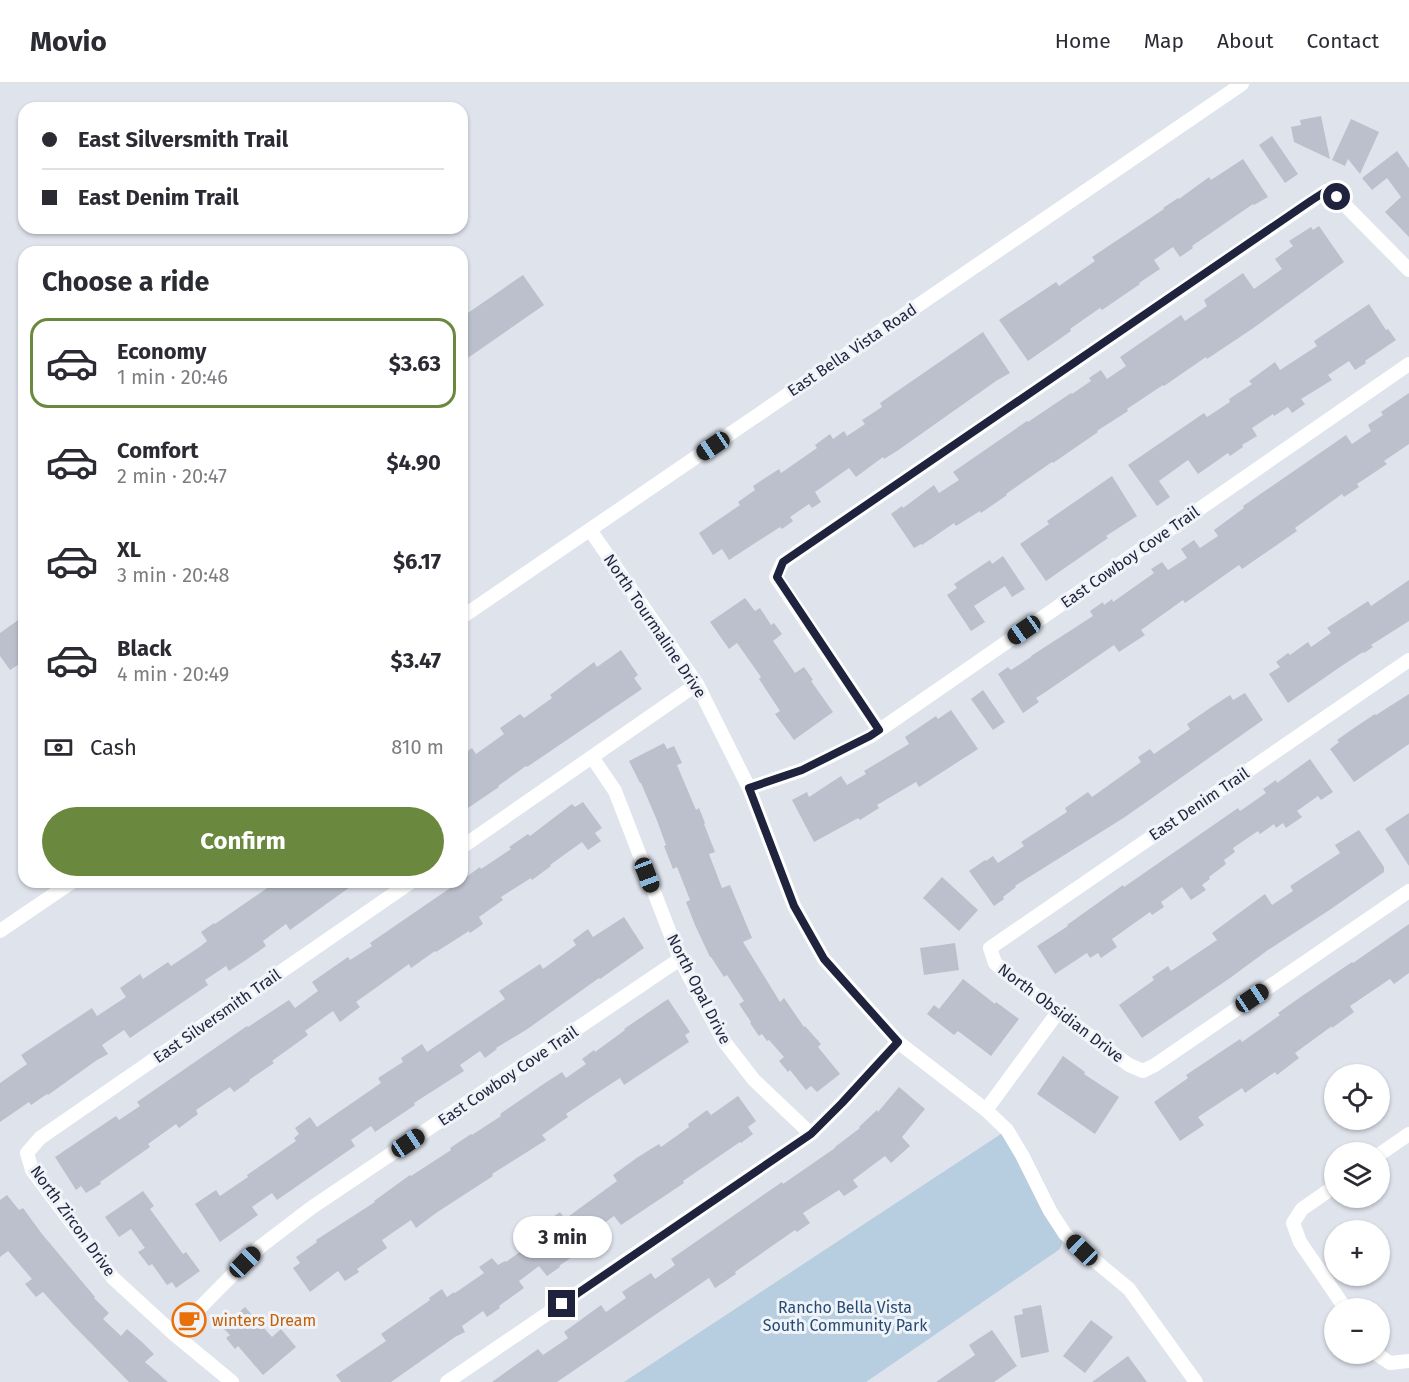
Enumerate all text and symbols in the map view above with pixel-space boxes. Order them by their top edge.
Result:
text: Movio [30,25,107,58]
text: Home [1055,28,1111,54]
text: Map [1144,28,1184,54]
text: About [1217,28,1274,54]
text: Contact [1307,28,1379,54]
text: East Silversmith Trail [78,126,288,153]
route start [1323,183,1350,210]
text: East Denim Trail [78,184,239,211]
text: Choose a ride [42,266,209,298]
street label: East Bella Vista Road [784,300,920,400]
icon: car [45,336,99,390]
text: Economy [117,338,206,365]
text: $3.63 [389,350,441,377]
text: 1 min · 20:46 [117,365,228,389]
car [693,428,733,464]
icon: car [45,435,99,489]
text: Comfort [117,437,198,464]
text: $4.90 [387,449,441,476]
text: 2 min · 20:47 [117,464,227,488]
street label: East Cowboy Cove Trail [1057,502,1203,612]
icon: car [45,534,99,588]
text: XL [117,536,141,563]
text: $6.17 [393,548,441,575]
street label: North Tourmaline Drive [600,550,710,702]
text: 3 min · 20:48 [117,563,230,587]
car [1004,612,1044,648]
icon: car [45,633,99,687]
text: Black [117,635,172,662]
text: $3.47 [391,647,441,674]
text: 4 min · 20:49 [117,662,229,686]
icon: cash [42,731,75,764]
text: Cash [90,734,137,761]
text: 810 m [391,735,444,759]
street label: East Denim Trail [1145,763,1253,844]
button: Confirm [42,807,444,876]
car [632,855,662,895]
street label: North Opal Drive [663,931,735,1047]
street label: North Obsidian Drive [994,960,1128,1066]
street label: East Silversmith Trail [150,965,285,1067]
car [1232,980,1272,1016]
street label: East Cowboy Cove Trail [434,1022,582,1130]
map controls [1324,1064,1390,1364]
button: locate [1324,1064,1390,1130]
car [388,1125,428,1161]
button: layers [1324,1142,1390,1208]
street label: North Zircon Drive [26,1162,120,1280]
callout: 3 min [512,1217,612,1259]
button: + [1324,1220,1390,1286]
text: 3 min [538,1225,587,1249]
car [1063,1231,1101,1269]
car [226,1243,264,1281]
route end [548,1290,575,1317]
park label: Rancho Bella Vista South Community Park [763,1298,928,1335]
button: − [1324,1298,1390,1364]
cafe icon: winters Dream [171,1302,207,1338]
place label: winters Dream [212,1311,316,1330]

